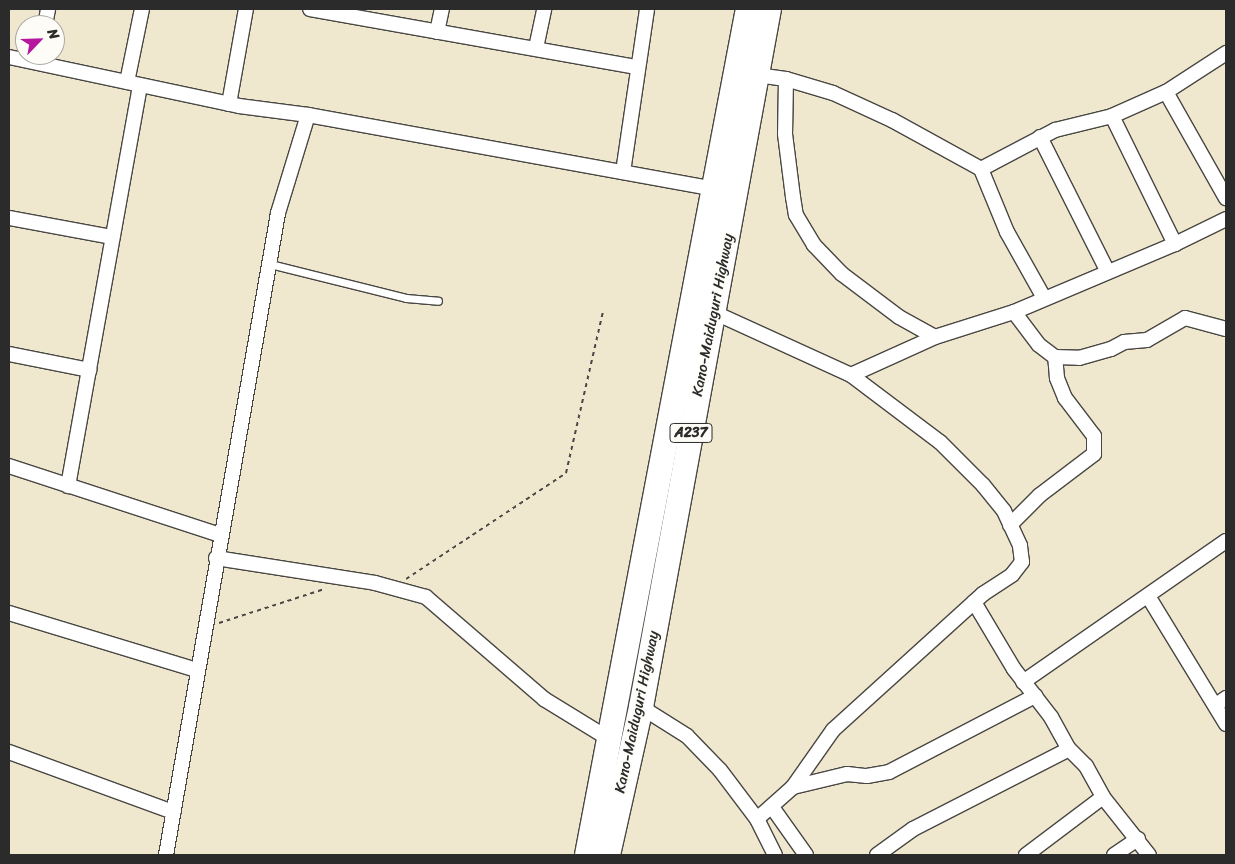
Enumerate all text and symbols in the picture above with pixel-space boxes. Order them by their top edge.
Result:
north arrow [15,15,65,65]
text: N [40,25,67,44]
street label: Kano-Maiduguri Highway [688,232,738,398]
road number: A237 [668,422,714,444]
street label: Kano-Maiduguri Highway [611,629,663,795]

